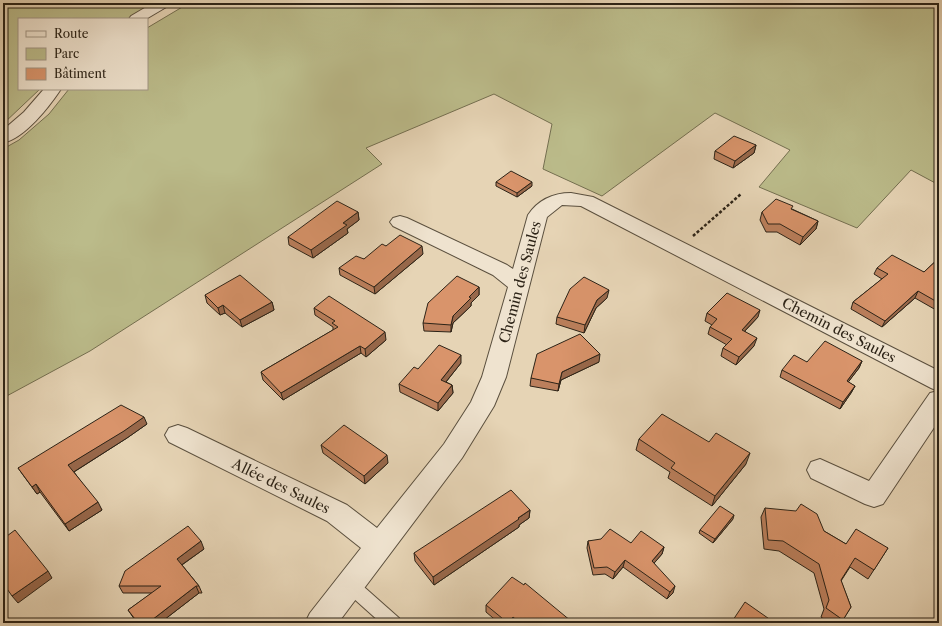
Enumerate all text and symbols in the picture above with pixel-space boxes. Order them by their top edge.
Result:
legend [18,18,148,90]
text: Route [54,26,89,41]
text: Parc [54,46,79,61]
text: Bâtiment [54,66,107,81]
street label: Chemin des Saules [495,219,545,345]
street label: Chemin des Saules [779,293,899,367]
street label: Allée des Saules [228,454,333,517]

